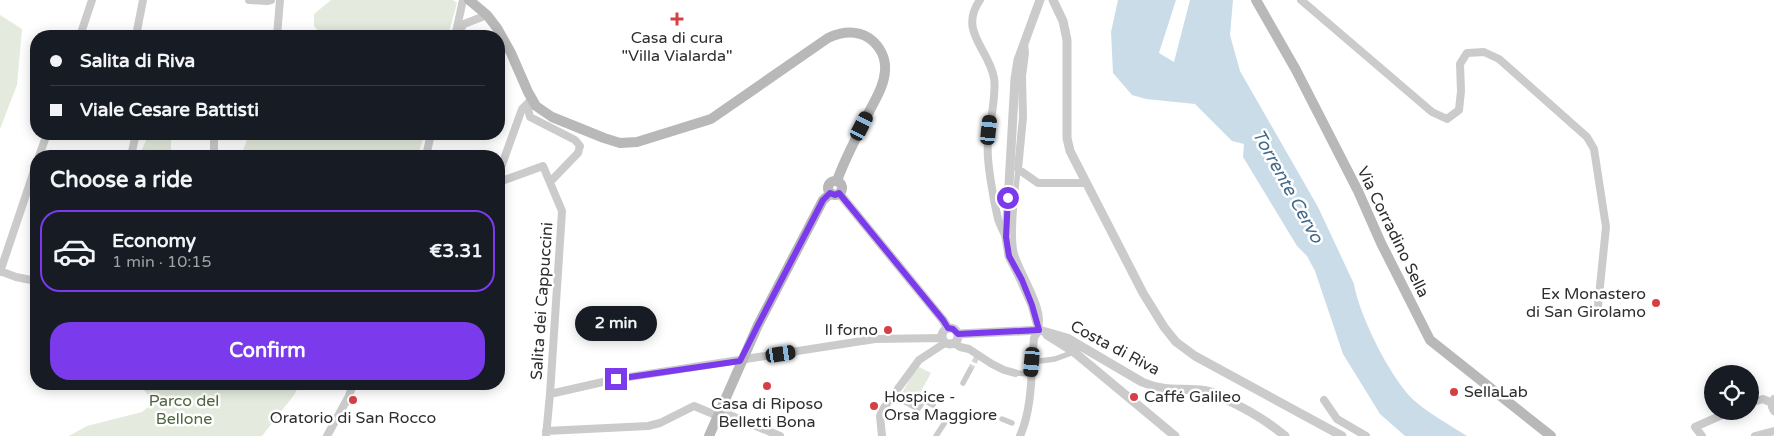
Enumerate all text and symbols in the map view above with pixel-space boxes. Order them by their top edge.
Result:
marker: Casa di cura "Villa Vialarda" [670,12,684,26]
place label: Casa di cura "Villa Vialarda" [621,28,733,66]
text: Salita di Riva [80,50,195,72]
text: Viale Cesare Battisti [80,99,259,121]
car [848,109,875,143]
car [979,114,998,146]
water label: Torrente Cervo [1248,125,1329,248]
street label: Via Corradino Sella [1353,163,1433,301]
text: Choose a ride [50,167,193,193]
route start [997,187,1019,209]
street label: Salita dei Cappuccini [527,221,557,381]
icon: car [52,229,97,274]
text: Economy [112,230,196,252]
text: €3.31 [429,240,483,262]
text: 1 min · 10:15 [112,252,211,272]
place label: Ex Monastero di San Girolamo [1526,284,1646,322]
marker: Ex Monastero di San Girolamo [1650,297,1662,309]
callout: 2 min [575,306,657,342]
text: 2 min [595,313,637,333]
street label: Costa di Riva [1067,316,1163,380]
place label: Il forno [824,320,878,340]
button: Confirm [50,322,485,380]
marker: Il forno [882,324,894,336]
car [765,344,796,364]
car [1023,346,1040,378]
map controls [1704,365,1759,420]
button: locate [1704,365,1759,420]
route end [605,368,627,390]
marker: Casa di Riposo Belletti Bona [761,380,773,392]
place label: SellaLab [1464,382,1528,402]
marker: SellaLab [1448,386,1460,398]
place label: Hospice - Orsa Maggiore [884,387,997,425]
place label: Caffé Galileo [1144,387,1241,407]
park label: Parco del Bellone [149,391,219,429]
marker: Caffé Galileo [1128,391,1140,403]
marker: Oratorio di San Rocco [347,394,359,406]
place label: Casa di Riposo Belletti Bona [711,394,823,432]
marker: Hospice - Orsa Maggiore [868,400,880,412]
place label: Oratorio di San Rocco [270,408,436,428]

